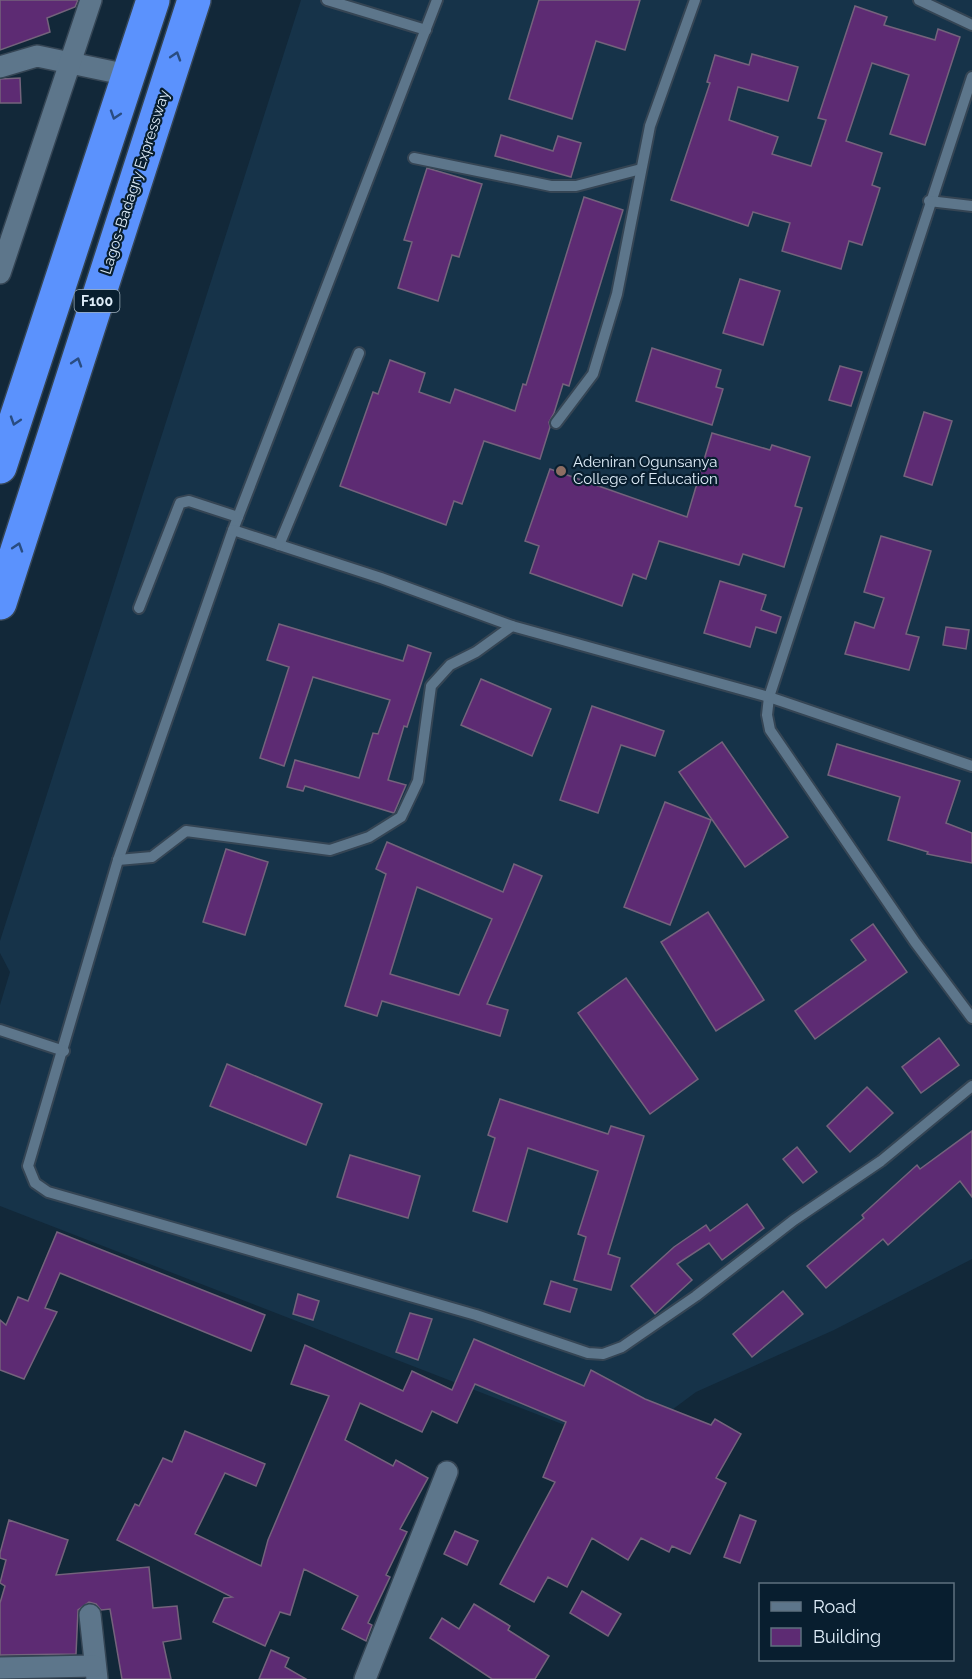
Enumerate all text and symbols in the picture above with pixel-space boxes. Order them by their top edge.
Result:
one-way arrow [168,51,181,62]
street label: Lagos-Badagry Expressway [97,88,173,276]
one-way arrow [110,109,122,120]
road number: F100 [74,290,120,312]
one-way arrow [70,357,83,368]
one-way arrow [10,415,22,425]
place label: Adeniran Ogunsanya College of Education [573,453,718,488]
marker: Adeniran Ogunsanya College of Education [554,464,568,478]
one-way arrow [11,542,23,553]
legend [759,1583,954,1661]
text: Road [813,1596,856,1617]
text: Building [813,1626,881,1647]

